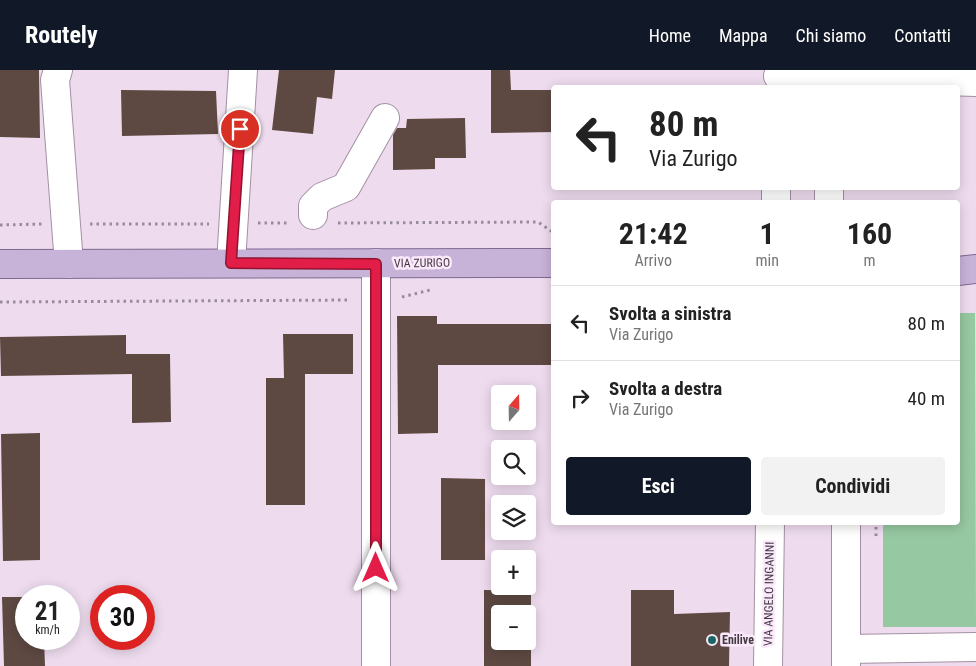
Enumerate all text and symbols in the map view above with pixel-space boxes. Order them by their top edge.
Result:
text: Routely [25,21,98,49]
text: Home [649,25,691,46]
text: Mappa [719,25,768,46]
text: Chi siamo [796,25,866,46]
text: Contatti [894,25,951,46]
text: 80 m [649,104,718,145]
icon: left [566,105,631,170]
pin [219,108,261,150]
icon: arrive [226,115,254,143]
text: Via Zurigo [649,146,738,171]
text: 21:42 [619,216,688,251]
text: 1 [760,216,775,251]
text: 160 [847,216,892,251]
text: Arrivo [635,251,672,270]
text: min [755,251,779,270]
text: m [863,251,875,270]
street label: VIA ZURIGO [394,256,450,270]
text: Svolta a sinistra [609,302,731,325]
icon: left [566,309,594,337]
text: 80 m [908,312,945,335]
text: Via Zurigo [609,325,673,344]
text: Svolta a destra [609,377,722,400]
icon: right [566,384,594,412]
north arrow [491,385,536,430]
map controls [491,385,536,650]
text: 40 m [908,387,945,410]
text: Via Zurigo [609,400,673,419]
button: search [491,440,536,485]
button: Esci [566,457,751,515]
button: Condividi [761,457,945,515]
button: layers [491,495,536,540]
position arrow [349,541,401,593]
street label: VIA ANGELO INGANNI [761,542,777,646]
button: + [491,550,536,595]
speed limit sign: 30 [90,585,155,650]
text: 21 [35,597,60,626]
button: − [491,605,536,650]
text: km/h [35,623,60,637]
place label: Enilive [722,633,754,647]
marker: Enilive [706,634,718,646]

